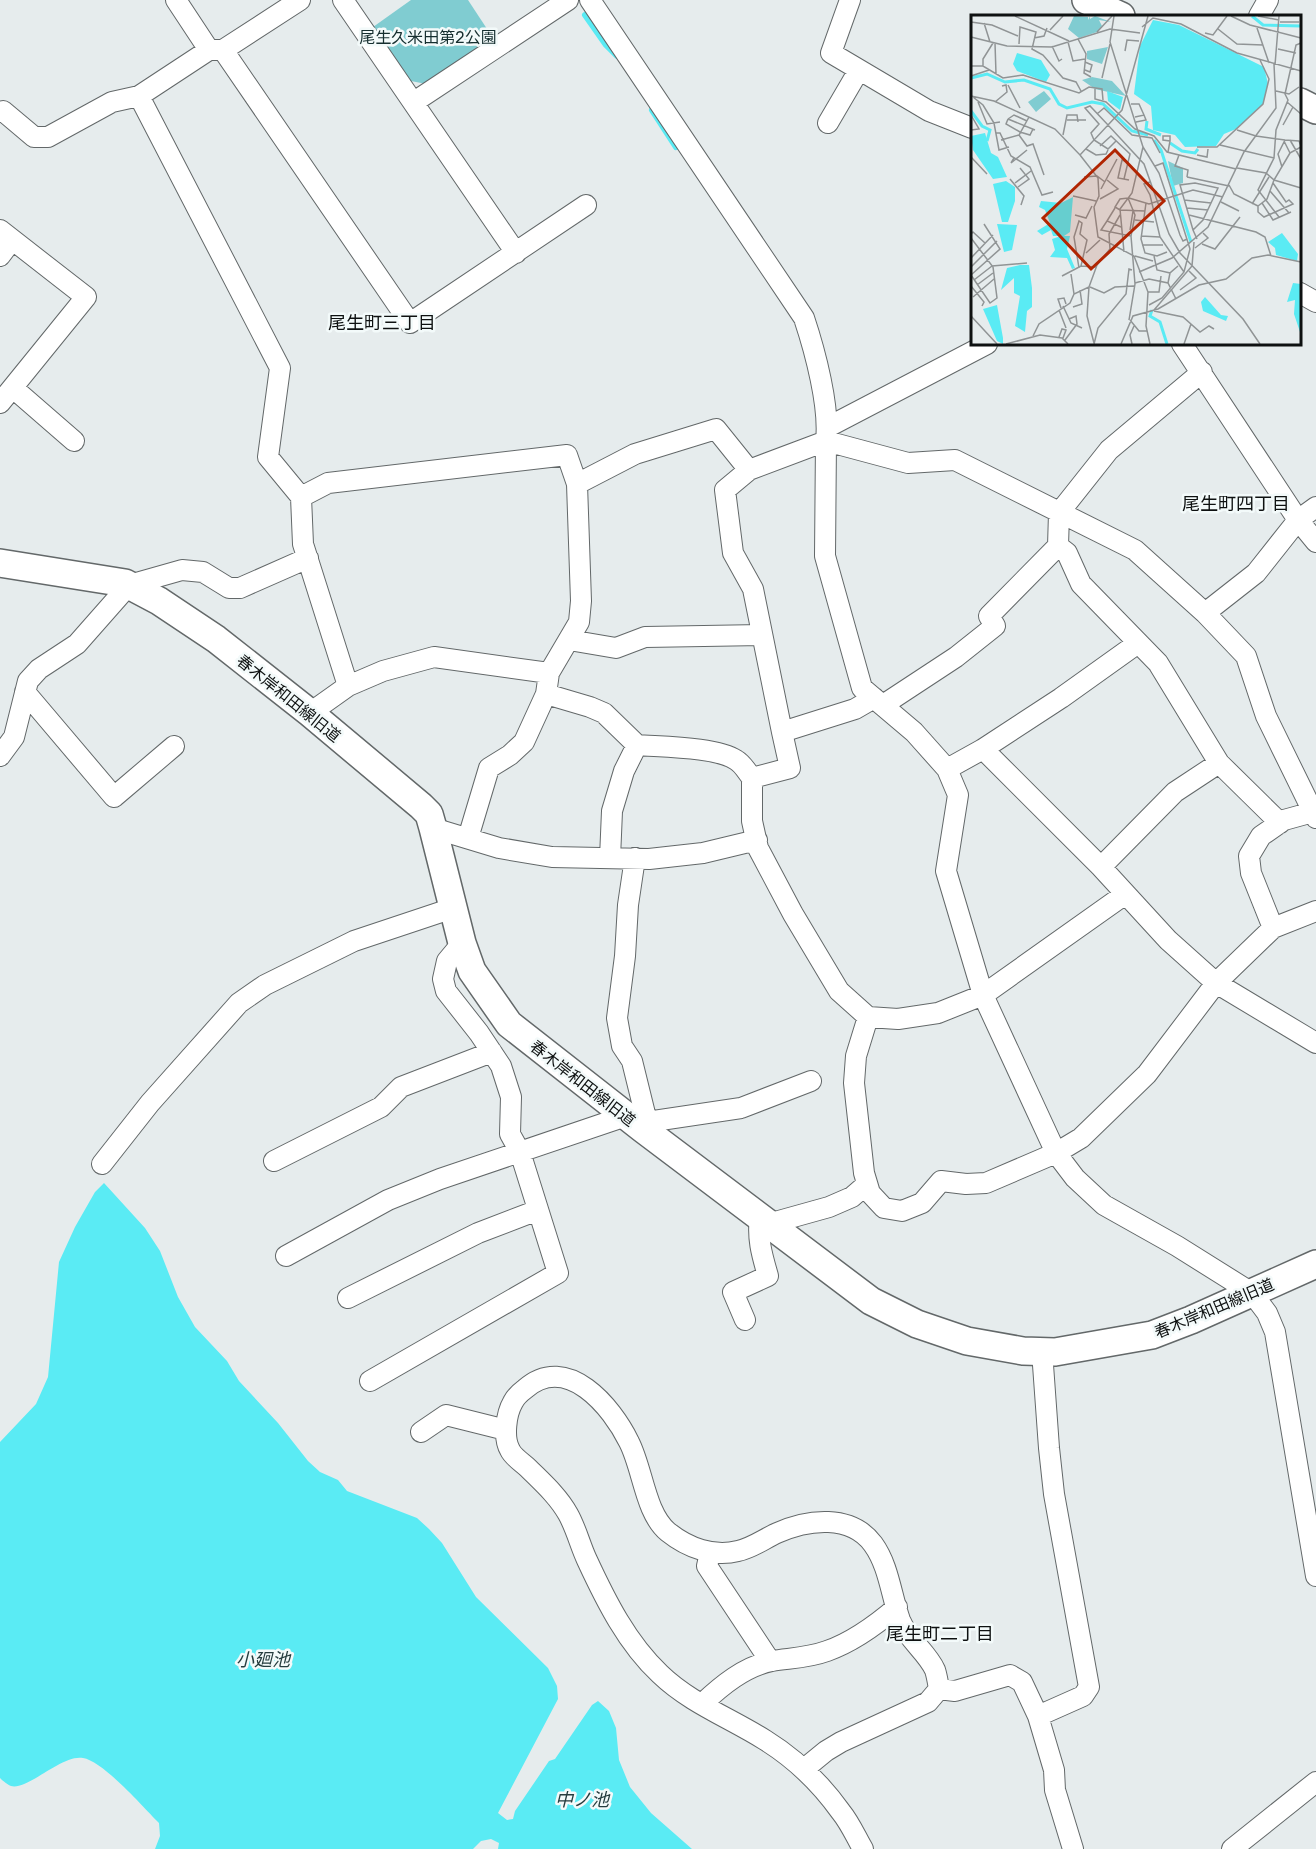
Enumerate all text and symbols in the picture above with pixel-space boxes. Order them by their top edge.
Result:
inset map [971,15,1301,345]
park label: 尾生久米田第2公園 [359,27,497,47]
district label: 尾生町三丁目 [328,311,436,333]
district label: 尾生町四丁目 [1182,492,1290,514]
street label: 春木岸和田線旧道 [233,650,345,746]
street label: 春木岸和田線旧道 [526,1036,640,1130]
street label: 春木岸和田線旧道 [1151,1274,1277,1342]
district label: 尾生町二丁目 [886,1622,994,1644]
water label: 小廻池 [236,1648,292,1670]
water label: 中ノ池 [555,1788,611,1810]

